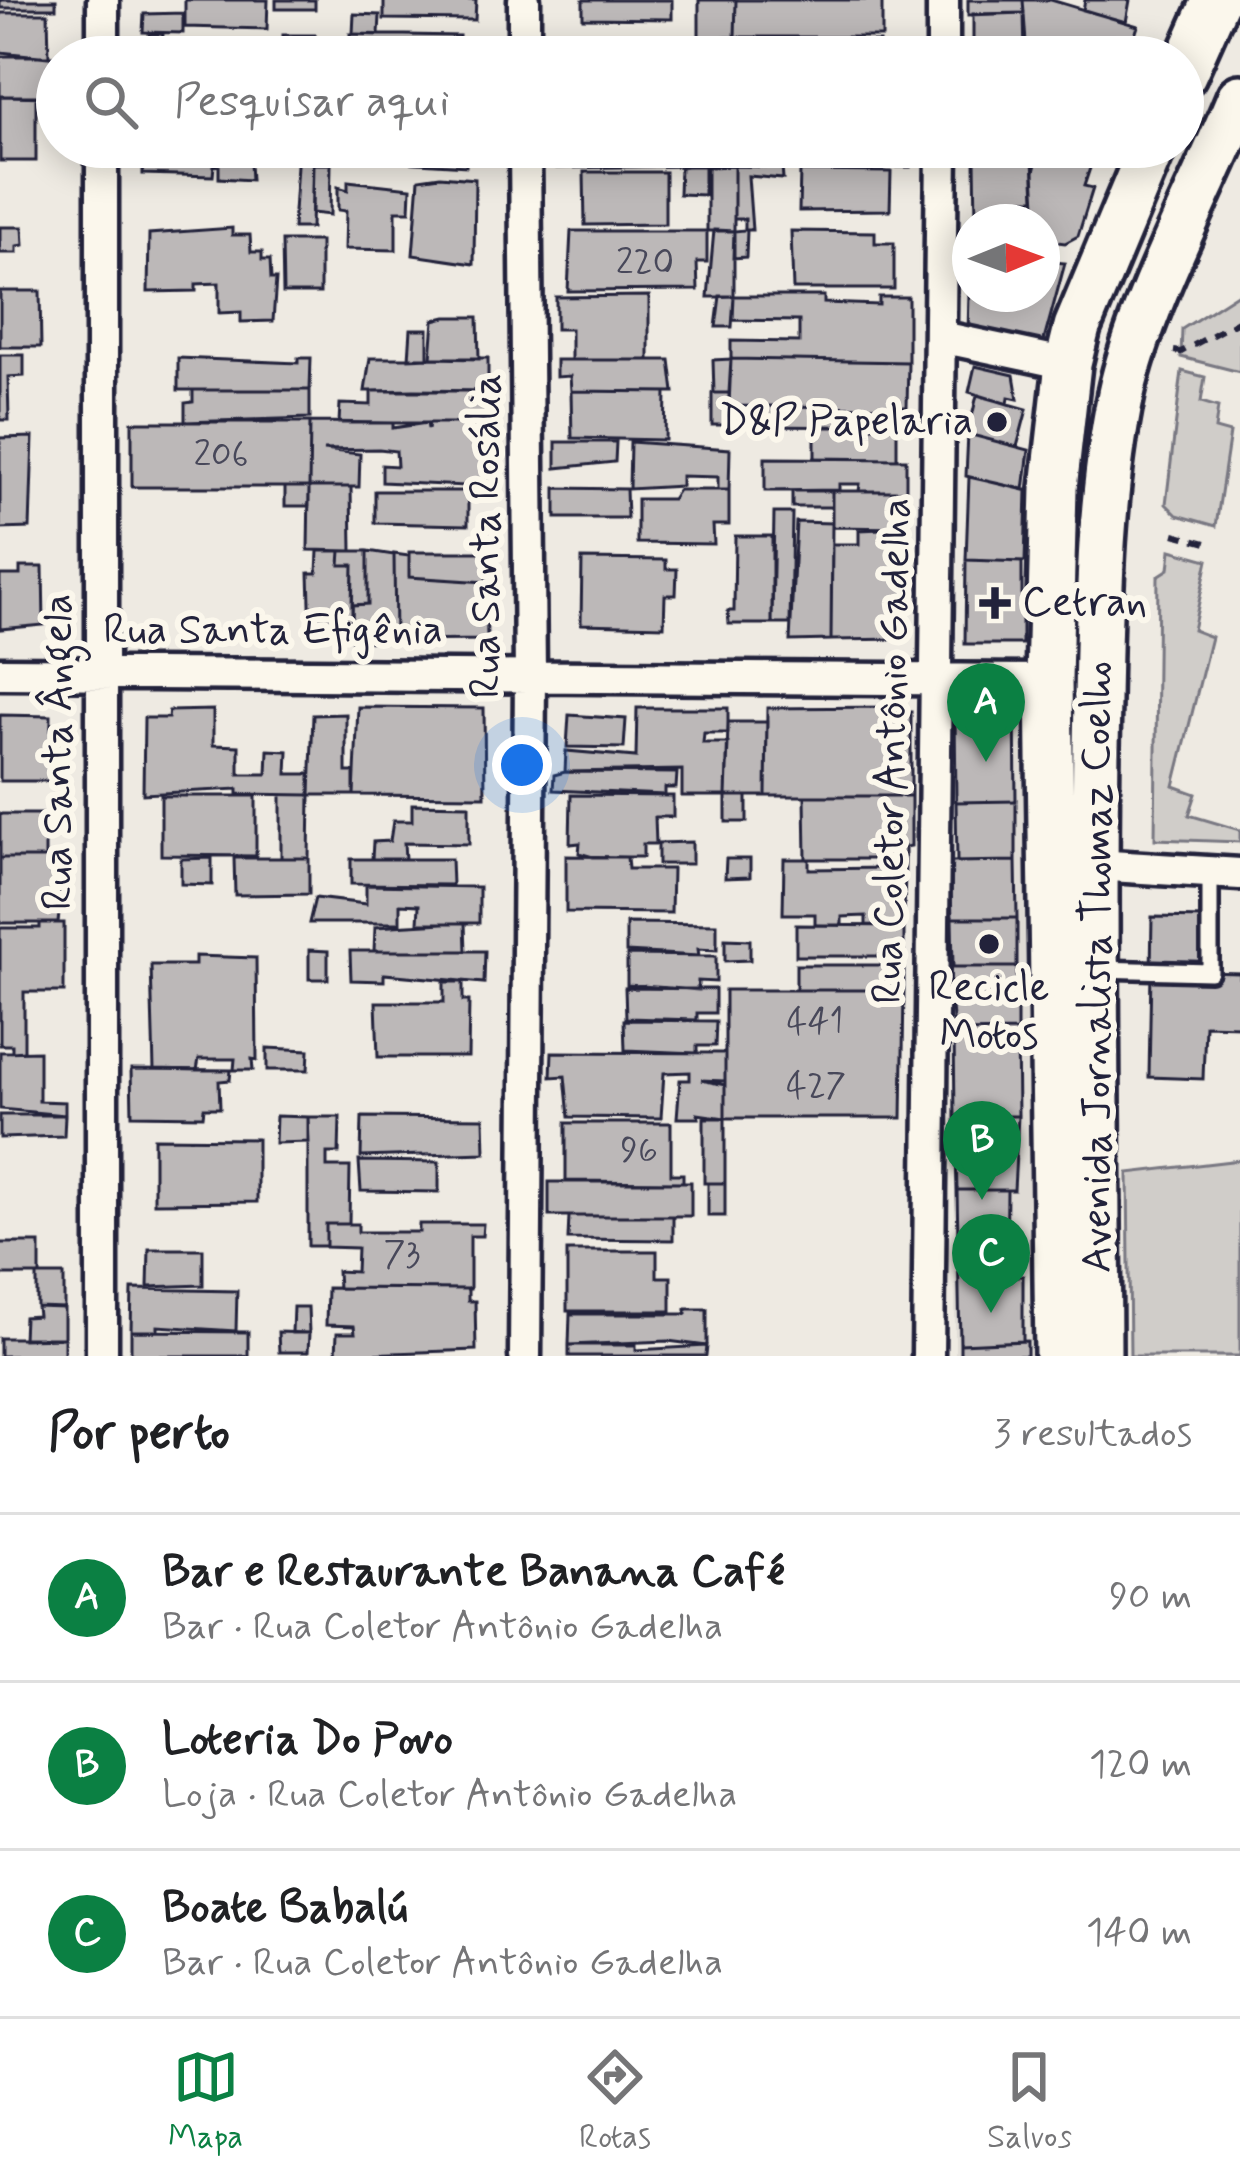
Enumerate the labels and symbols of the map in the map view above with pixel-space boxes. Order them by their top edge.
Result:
north arrow [952,204,1060,312]
house number: 220 [616,240,674,287]
street label: Rua Santa Rosália [460,373,515,699]
place label: D&P Papelaria [719,395,973,450]
marker: D&P Papelaria [984,409,1010,435]
house number: 206 [193,432,249,479]
street label: Rua Coletor Antônio Gadelha [861,497,925,1005]
place label: Cetran [1022,576,1147,631]
marker: Cetran [979,587,1011,619]
street label: Rua Santa Ângela [32,594,91,910]
street label: Rua Santa Efigênia [103,604,443,659]
street label: Avenida Jornalista Thomaz Coelho [1071,661,1126,1273]
pin: A [947,663,1025,762]
your location [492,735,552,795]
marker: Recicle Motos [976,931,1002,957]
place label: Recicle Motos [928,961,1050,1064]
house number: 441 [787,1000,843,1047]
house number: 427 [786,1064,846,1111]
pin: B [943,1101,1021,1200]
house number: 96 [620,1128,658,1175]
pin: C [952,1214,1030,1313]
house number: 73 [383,1232,421,1279]

